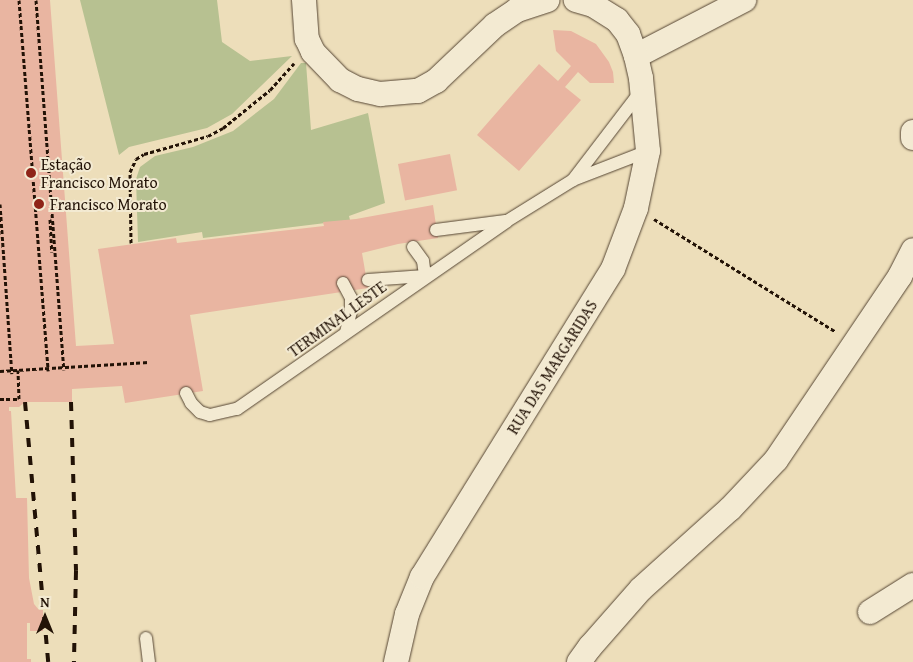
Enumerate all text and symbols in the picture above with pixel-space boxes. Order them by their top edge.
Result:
place label: Estação Francisco Morato [41,154,158,192]
marker: Estação Francisco Morato [25,167,37,179]
place label: Francisco Morato [50,194,167,214]
marker: Francisco Morato [32,197,46,211]
street label: TERMINAL LESTE [284,277,390,361]
street label: RUA DAS MARGARIDAS [503,296,601,438]
north arrow [20,592,70,642]
text: N [40,592,50,612]

